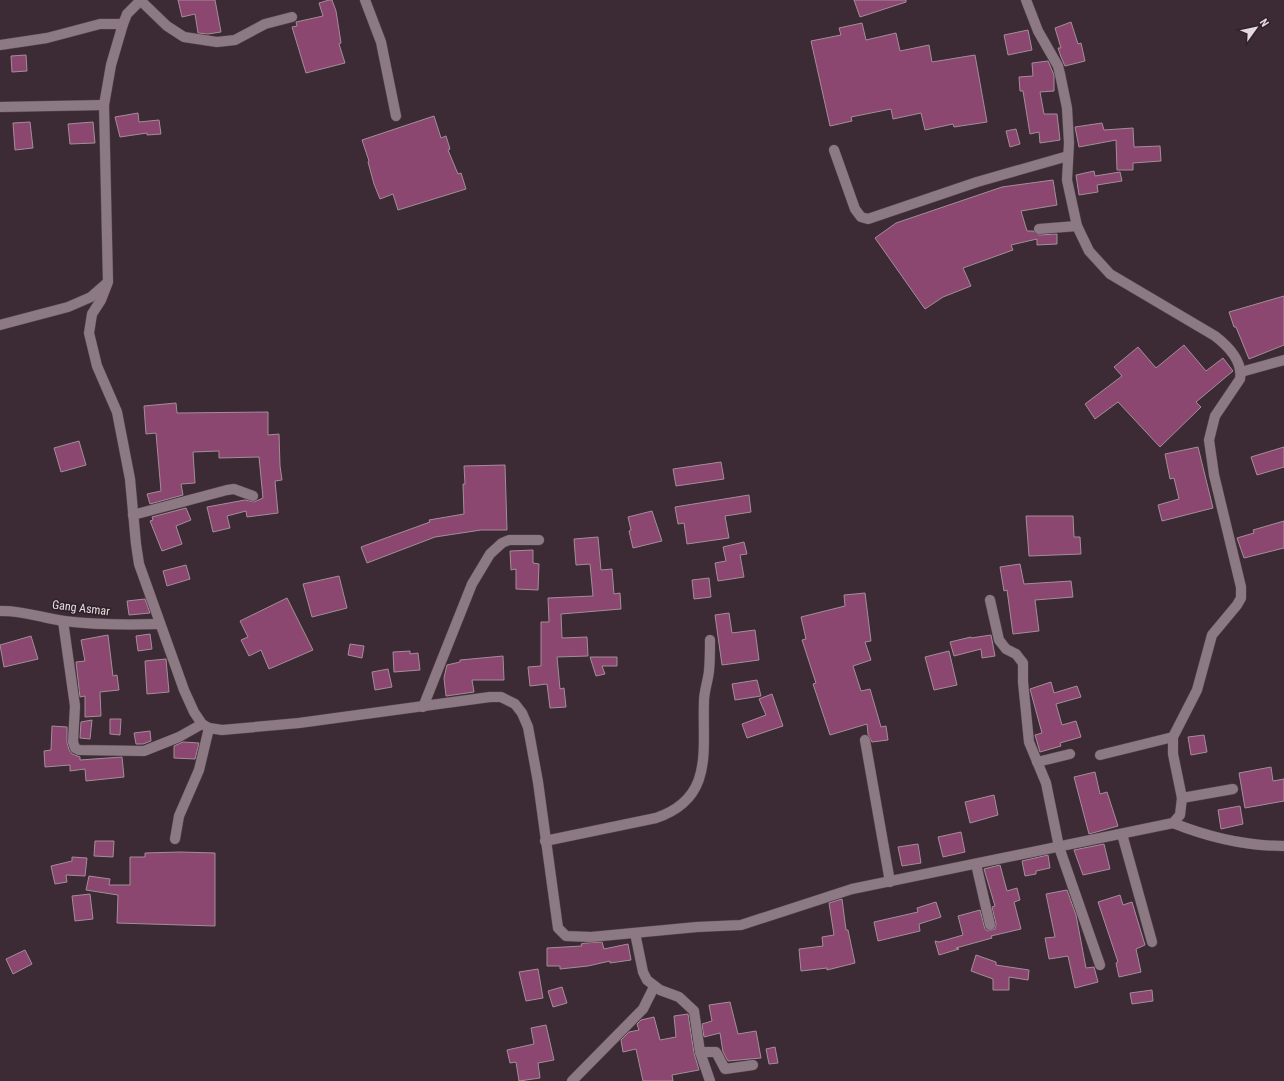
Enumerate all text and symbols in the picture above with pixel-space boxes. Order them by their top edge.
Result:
north arrow [1236,8,1276,48]
text: N [1257,16,1271,29]
street label: Gang Asmar [51,598,111,619]

